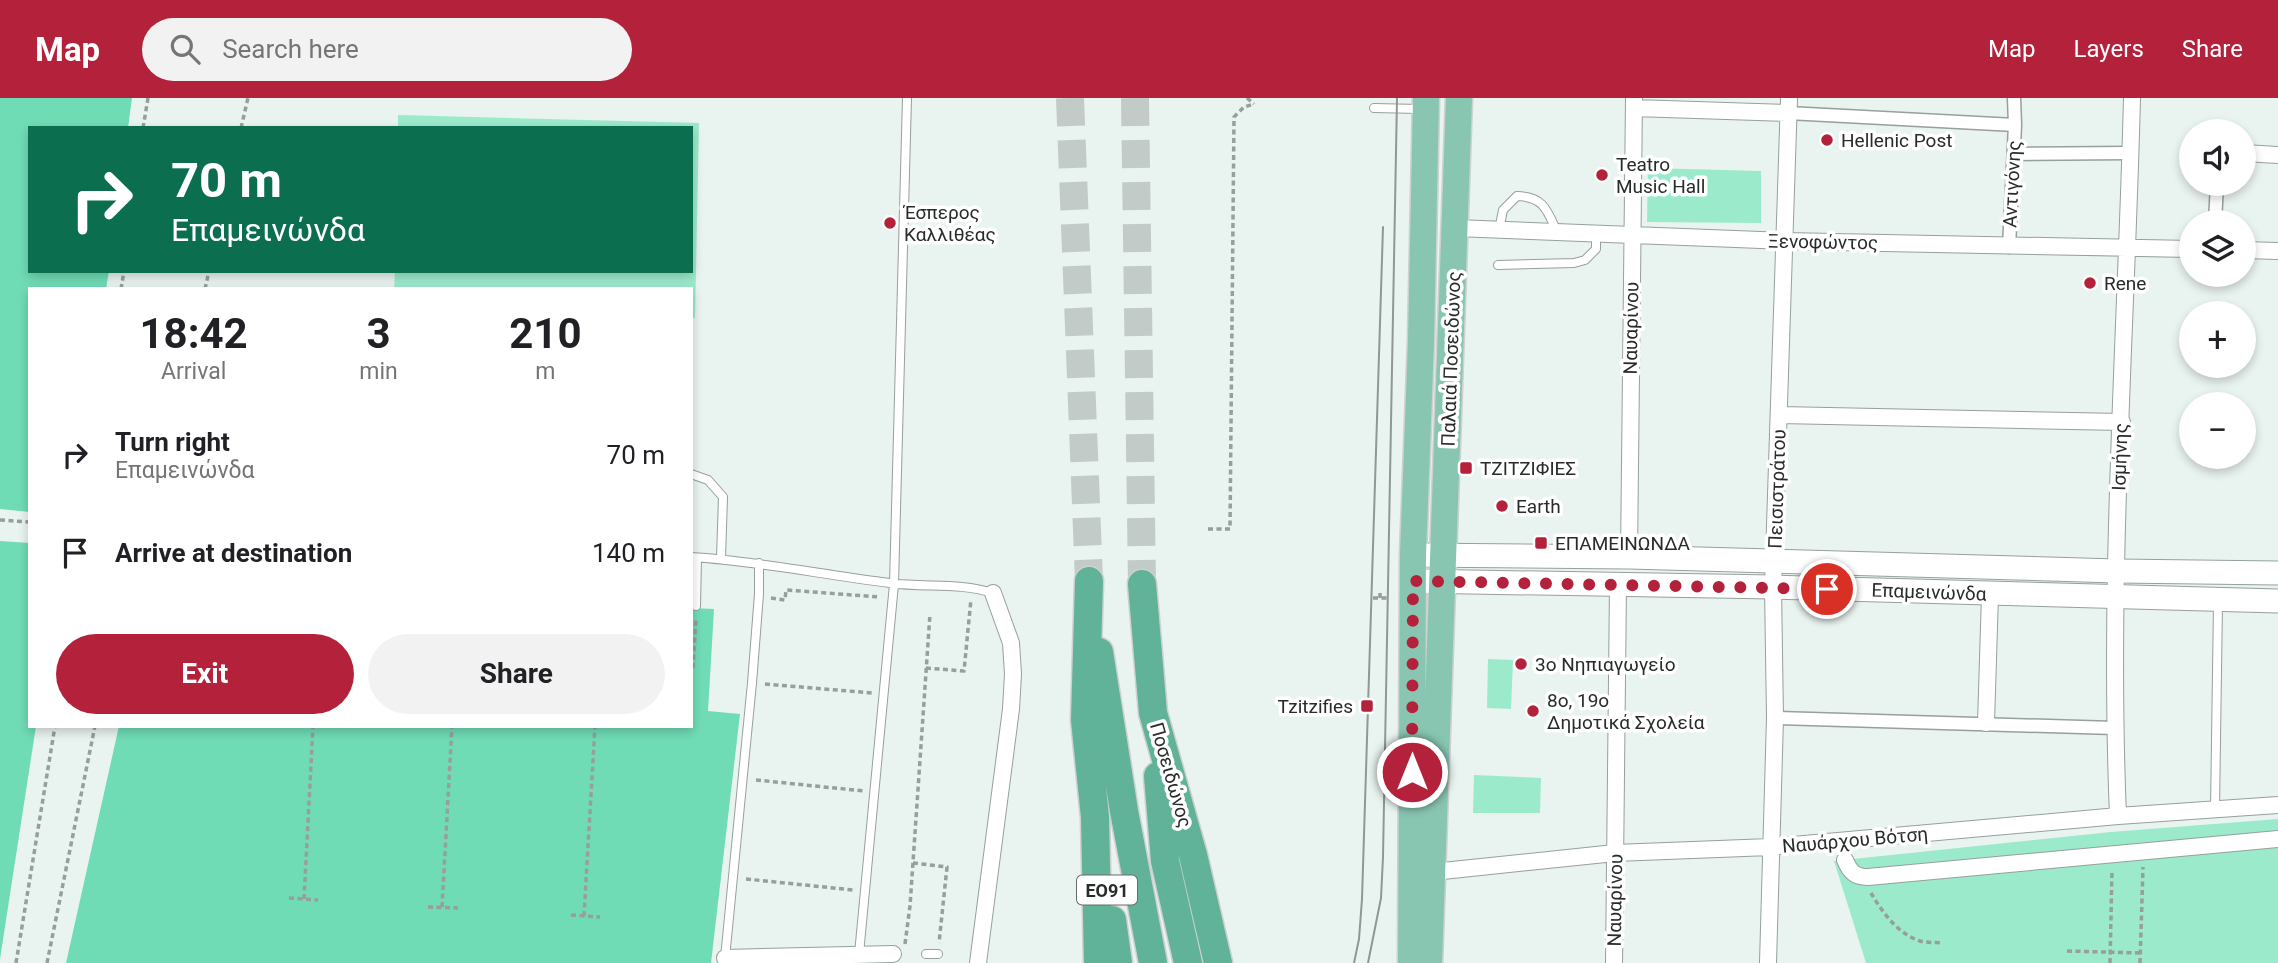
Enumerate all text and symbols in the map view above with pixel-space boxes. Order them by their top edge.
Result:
search box [142,18,632,81]
text: Map [35,30,100,69]
icon: search [166,30,204,68]
text: Search here [222,34,359,64]
text: Map [1988,35,2036,63]
text: Layers [2074,35,2144,63]
text: Share [2182,35,2243,63]
map controls [2179,119,2256,469]
button: sound [2179,119,2256,196]
place label: Hellenic Post [1841,129,1952,152]
marker: Hellenic Post [1819,132,1835,148]
street label: Αντιγόνης [1998,140,2026,228]
text: 70 m [171,152,282,209]
place label: Teatro Music Hall [1616,153,1705,198]
icon: right [56,154,147,245]
marker: Teatro Music Hall [1594,167,1610,183]
place label: Έσπερος Καλλιθέας [902,201,996,246]
button: layers [2179,210,2256,287]
text: Επαμεινώνδα [171,211,365,249]
marker: Έσπερος Καλλιθέας [882,215,898,231]
street label: Ξενοφώντος [1768,230,1878,254]
street label: Παλαιά Ποσειδώνος [1436,271,1466,447]
place label: Rene [2104,272,2146,295]
marker: Rene [2082,275,2098,291]
street label: Ναυαρίνου [1619,281,1643,375]
button: + [2179,301,2256,378]
text: 18:42 [140,309,248,358]
text: 3 [366,309,391,358]
text: 210 [509,309,582,358]
text: Arrival [161,358,226,385]
text: min [359,358,398,385]
text: m [535,358,555,385]
button: − [2179,392,2256,469]
street label: Ισμήνης [2107,423,2133,491]
text: Turn right [115,427,230,457]
street label: Πεισιστράτου [1763,429,1791,549]
icon: right [56,436,94,474]
text: 70 m [607,440,665,470]
text: Επαμεινώνδα [115,457,254,484]
place label: ΤΖΙΤΖΙΦΙΕΣ [1480,457,1576,480]
marker: ΤΖΙΤΖΙΦΙΕΣ [1458,460,1474,476]
place label: Earth [1516,495,1561,518]
marker: Earth [1494,498,1510,514]
place label: ΕΠΑΜΕΙΝΩΝΔΑ [1555,532,1691,555]
icon: arrive [56,534,94,572]
marker: ΕΠΑΜΕΙΝΩΝΔΑ [1533,535,1549,551]
text: Arrive at destination [115,538,352,568]
text: 140 m [592,538,665,568]
pin [1797,559,1857,619]
icon: arrive [1808,570,1846,608]
street label: Επαμεινώνδα [1871,578,1987,606]
button: Exit [56,634,354,714]
button: Share [368,634,665,714]
place label: 3ο Νηπιαγωγείο [1535,653,1675,676]
marker: 3ο Νηπιαγωγείο [1513,656,1529,672]
place label: 8ο, 19ο Δημοτικά Σχολεία [1547,689,1705,734]
place label: Tzitzifies [1278,695,1353,718]
marker: Tzitzifies [1359,698,1375,714]
marker: 8ο, 19ο Δημοτικά Σχολεία [1525,703,1541,719]
street label: Ποσειδώνος [1145,720,1197,830]
position arrow [1375,735,1449,809]
street label: Ναυάρχου Βότση [1781,822,1929,858]
street label: Ναυαρίνου [1603,853,1627,947]
road number: ΕΟ91 [1077,876,1137,904]

